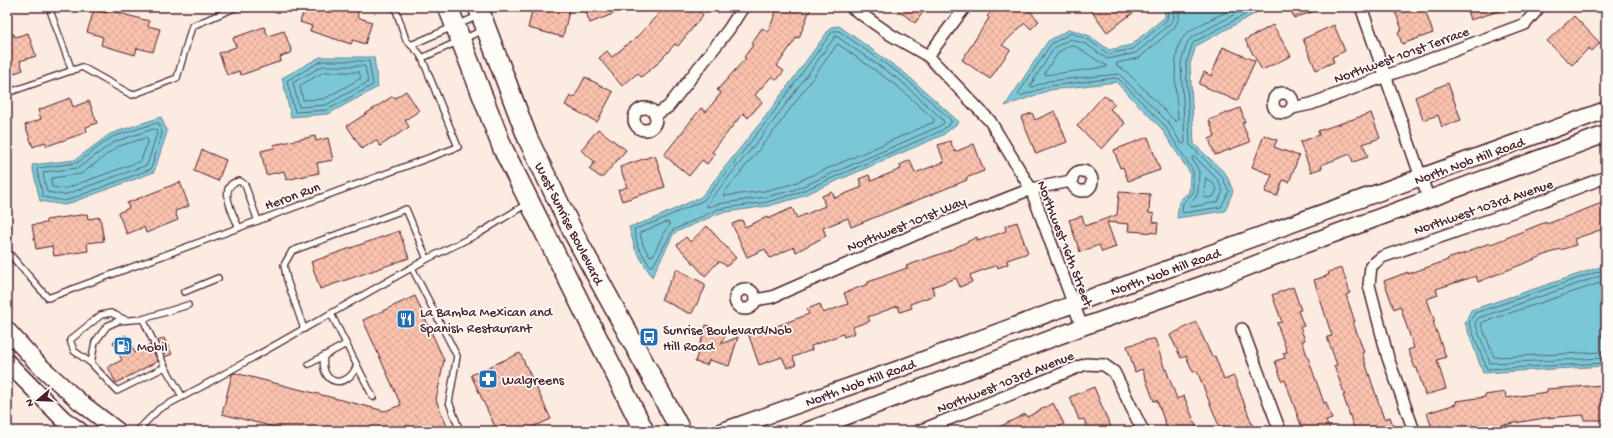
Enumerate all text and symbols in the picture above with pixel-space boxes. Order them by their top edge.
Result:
street label: Northwest 101st Terrace [1332,24,1472,89]
street label: North Nob Hill Road [1412,134,1529,190]
street label: West Sunrise Boulevard [530,160,607,290]
street label: Northwest 103rd Avenue [1412,176,1556,240]
street label: Heron Run [263,179,323,215]
street label: Northwest 16th Street [1032,179,1096,310]
street label: Northwest 101st Way [845,194,969,257]
street label: North Nob Hill Road [1108,245,1225,301]
place label: La Bamba Mexican and Spanish Restaurant [420,305,554,338]
restaurant icon: La Bamba Mexican and Spanish Restaurant [395,308,417,330]
place label: Sunrise Boulevard/Nob Hill Road [663,323,793,356]
bus stop icon: Sunrise Boulevard/Nob Hill Road [638,326,660,348]
fuel station icon: Mobil [112,335,134,357]
place label: Mobil [137,340,168,357]
street label: Northwest 103rd Avenue [935,348,1078,419]
street label: North Nob Hill Road [803,356,920,412]
pharmacy icon: Walgreens [477,368,499,390]
place label: Walgreens [502,373,565,390]
north arrow [18,380,58,420]
text: N [24,397,37,408]

